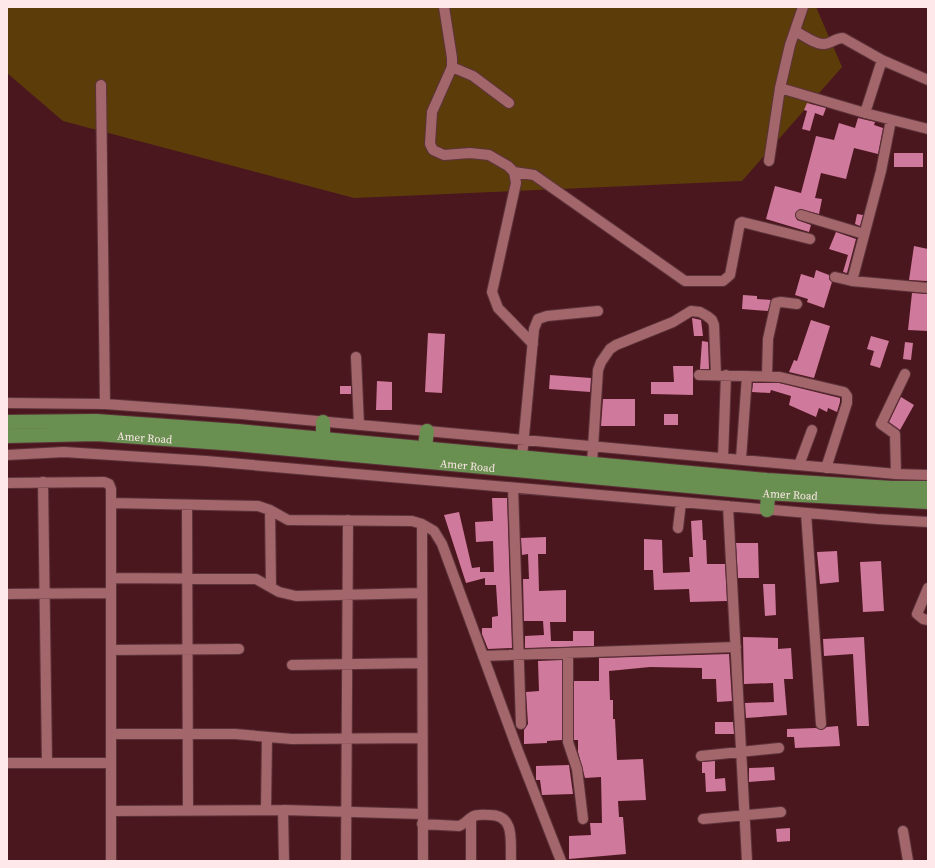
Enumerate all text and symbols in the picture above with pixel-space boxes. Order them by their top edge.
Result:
street label: Amer Road [117,428,174,447]
street label: Amer Road [440,455,496,476]
street label: Amer Road [762,485,819,503]

